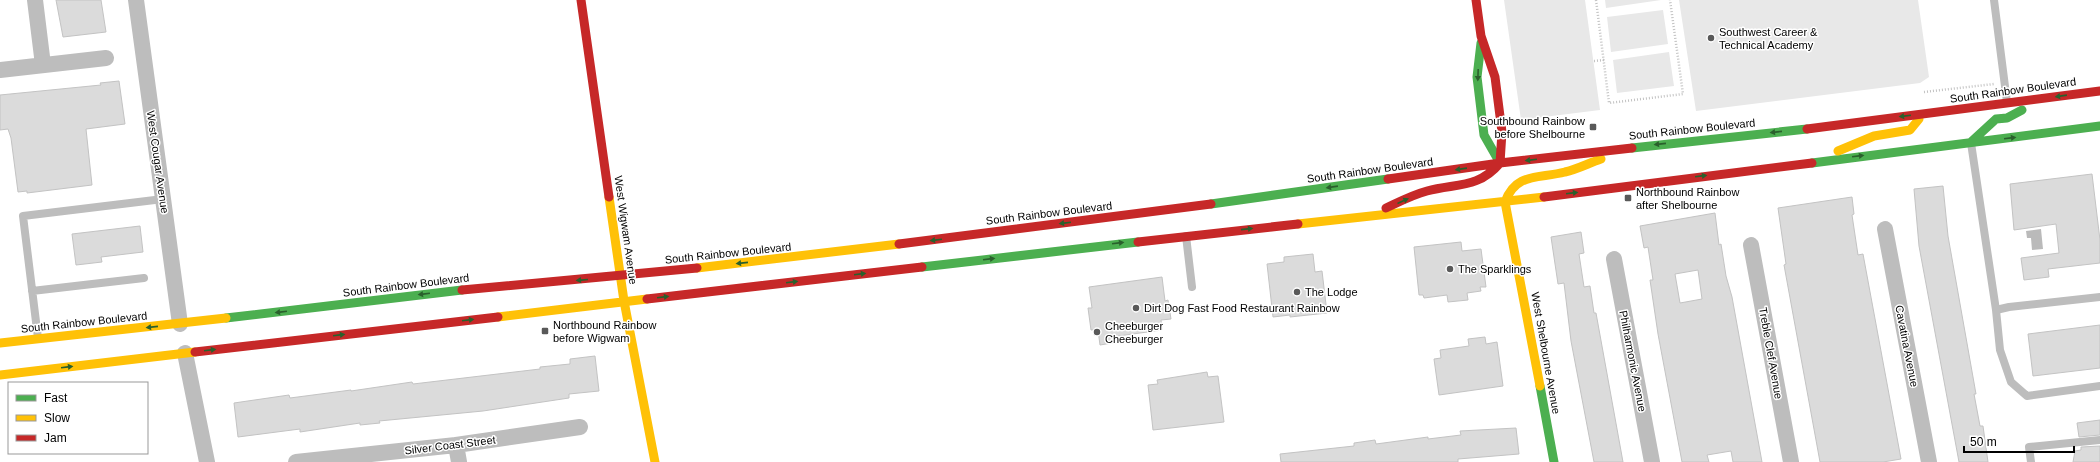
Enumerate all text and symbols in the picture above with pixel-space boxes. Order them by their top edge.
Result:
place label: Southwest Career & Technical Academy [1719,26,1818,51]
marker: Southwest Career & Technical Academy [1706,33,1716,43]
one-way arrow [1474,69,1481,81]
street label: South Rainbow Boulevard [1949,75,2077,105]
one-way arrow [2055,93,2067,99]
street label: West Cougar Avenue [145,110,171,214]
one-way arrow [1899,113,1911,119]
place label: Southbound Rainbow before Shelbourne [1480,115,1585,140]
street label: South Rainbow Boulevard [1628,116,1756,142]
marker: Southbound Rainbow before Shelbourne [1588,122,1598,132]
one-way arrow [1770,129,1782,135]
one-way arrow [2004,134,2016,141]
one-way arrow [1654,141,1666,147]
one-way arrow [1852,153,1864,159]
street label: South Rainbow Boulevard [1306,155,1434,185]
one-way arrow [1525,156,1537,163]
one-way arrow [1455,166,1467,172]
one-way arrow [1695,173,1707,179]
street label: West Wigwam Avenue [612,175,640,285]
one-way arrow [1326,184,1338,190]
place label: Northbound Rainbow after Shelbourne [1636,186,1739,211]
one-way arrow [1566,190,1578,196]
marker: Northbound Rainbow after Shelbourne [1623,193,1633,203]
one-way arrow [1397,198,1408,204]
street label: South Rainbow Boulevard [985,199,1113,227]
one-way arrow [1059,220,1071,226]
one-way arrow [1241,226,1253,233]
one-way arrow [930,237,942,243]
street label: South Rainbow Boulevard [664,240,792,266]
one-way arrow [1112,240,1124,247]
one-way arrow [983,255,995,262]
one-way arrow [736,260,748,266]
place label: The Sparklings [1458,263,1532,275]
marker: The Sparklings [1445,264,1455,274]
street label: South Rainbow Boulevard [342,271,470,299]
one-way arrow [854,271,866,277]
one-way arrow [576,276,588,283]
one-way arrow [786,279,798,285]
place label: The Lodge [1305,286,1358,298]
marker: The Lodge [1292,287,1302,297]
one-way arrow [418,291,430,298]
street label: West Shelbourne Avenue [1529,291,1563,415]
one-way arrow [657,293,669,300]
place label: Dirt Dog Fast Food Restaurant Rainbow [1144,302,1340,314]
marker: Dirt Dog Fast Food Restaurant Rainbow [1131,303,1141,313]
street label: Cavatina Avenue [1893,304,1921,388]
street label: Treble Clef Avenue [1757,306,1785,400]
street label: South Rainbow Boulevard [20,309,148,335]
one-way arrow [275,309,287,315]
street label: Philharmonic Avenue [1617,309,1649,413]
one-way arrow [462,316,474,323]
place label: Northbound Rainbow before Wigwam [553,319,656,344]
place label: Cheeburger Cheeburger [1105,320,1163,345]
one-way arrow [146,324,158,330]
marker: Northbound Rainbow before Wigwam [540,326,550,336]
marker: Cheeburger Cheeburger [1092,327,1102,337]
one-way arrow [333,332,345,338]
one-way arrow [203,347,216,353]
one-way arrow [60,364,73,370]
legend [8,382,148,454]
text: Fast [44,391,68,405]
text: Slow [44,411,70,425]
scale bar [1964,428,2074,454]
text: Jam [44,431,67,445]
street label: Silver Coast Street [404,433,496,457]
text: 50 m [1970,435,1997,449]

